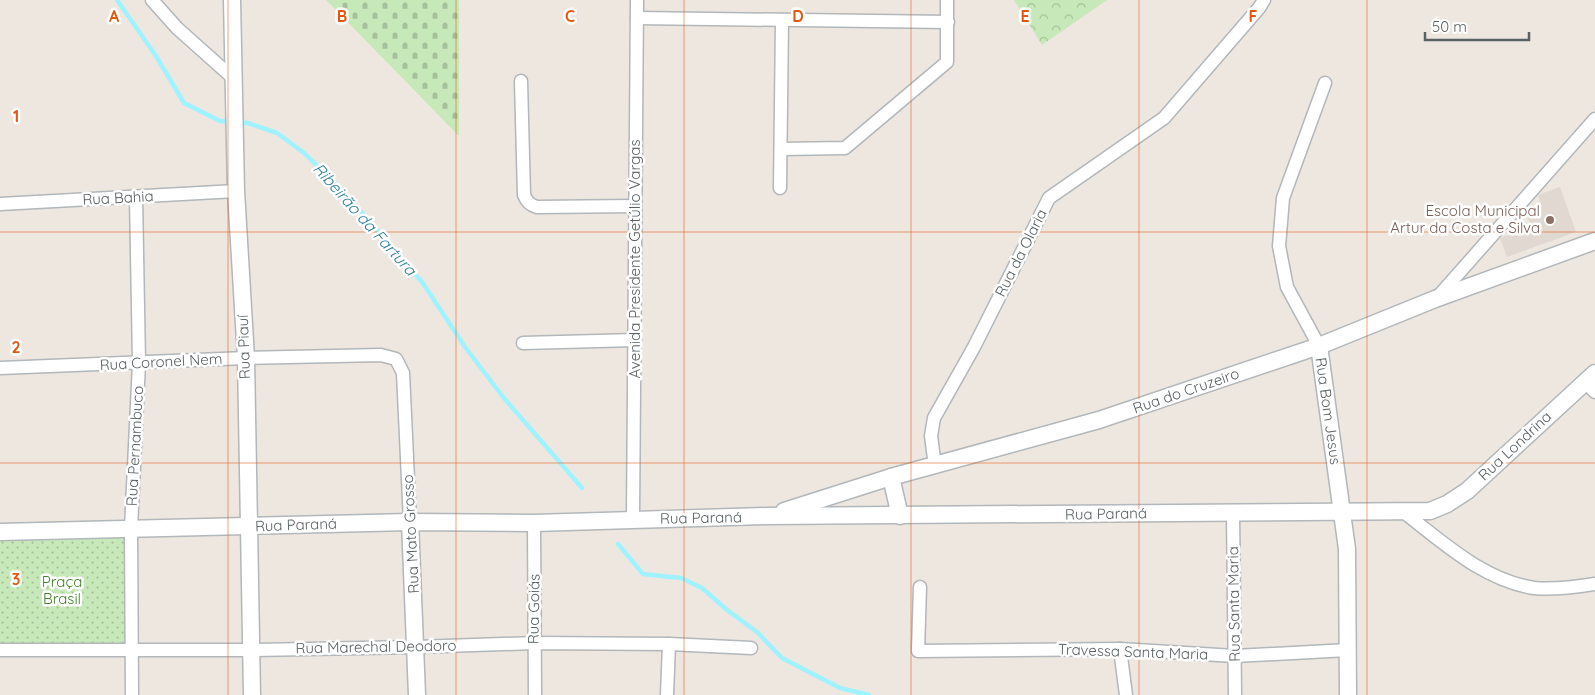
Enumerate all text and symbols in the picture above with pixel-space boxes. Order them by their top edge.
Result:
text: A [109,6,120,26]
text: B [337,6,347,26]
text: C [565,6,575,26]
text: D [792,6,804,26]
text: E [1020,6,1030,26]
text: F [1249,6,1258,26]
scale bar [1425,10,1529,42]
text: 50 m [1432,17,1467,36]
text: 1 [13,106,19,126]
street label: Avenida Presidente Getúlio Vargas [625,140,644,378]
water label: Ribeirão da Fartura [309,159,422,280]
street label: Rua Bahia [82,186,154,209]
place label: Escola Municipal Artur da Costa e Silva [1390,201,1540,237]
street label: Rua da Olaria [990,206,1051,300]
marker: Escola Municipal Artur da Costa e Silva [1544,214,1556,226]
street label: Rua Piauí [233,314,254,380]
text: 2 [11,337,21,357]
street label: Rua Coronel Nem [99,349,223,374]
street label: Rua Bom Jesus [1312,356,1345,466]
street label: Rua do Cruzeiro [1130,363,1242,418]
street label: Rua Pernambuco [122,385,147,507]
street label: Rua Londrina [1474,407,1555,484]
street label: Rua Mato Grosso [398,474,423,594]
street label: Rua Paraná [1065,503,1147,524]
street label: Rua Paraná [660,507,742,528]
street label: Rua Paraná [255,514,337,535]
street label: Rua Santa Maria [1223,546,1244,662]
text: 3 [12,569,20,589]
park label: Praça Brasil [42,572,82,608]
street label: Rua Goiás [523,574,544,644]
street label: Rua Marechal Deodoro [295,636,457,657]
street label: Travessa Santa Maria [1058,639,1209,664]

